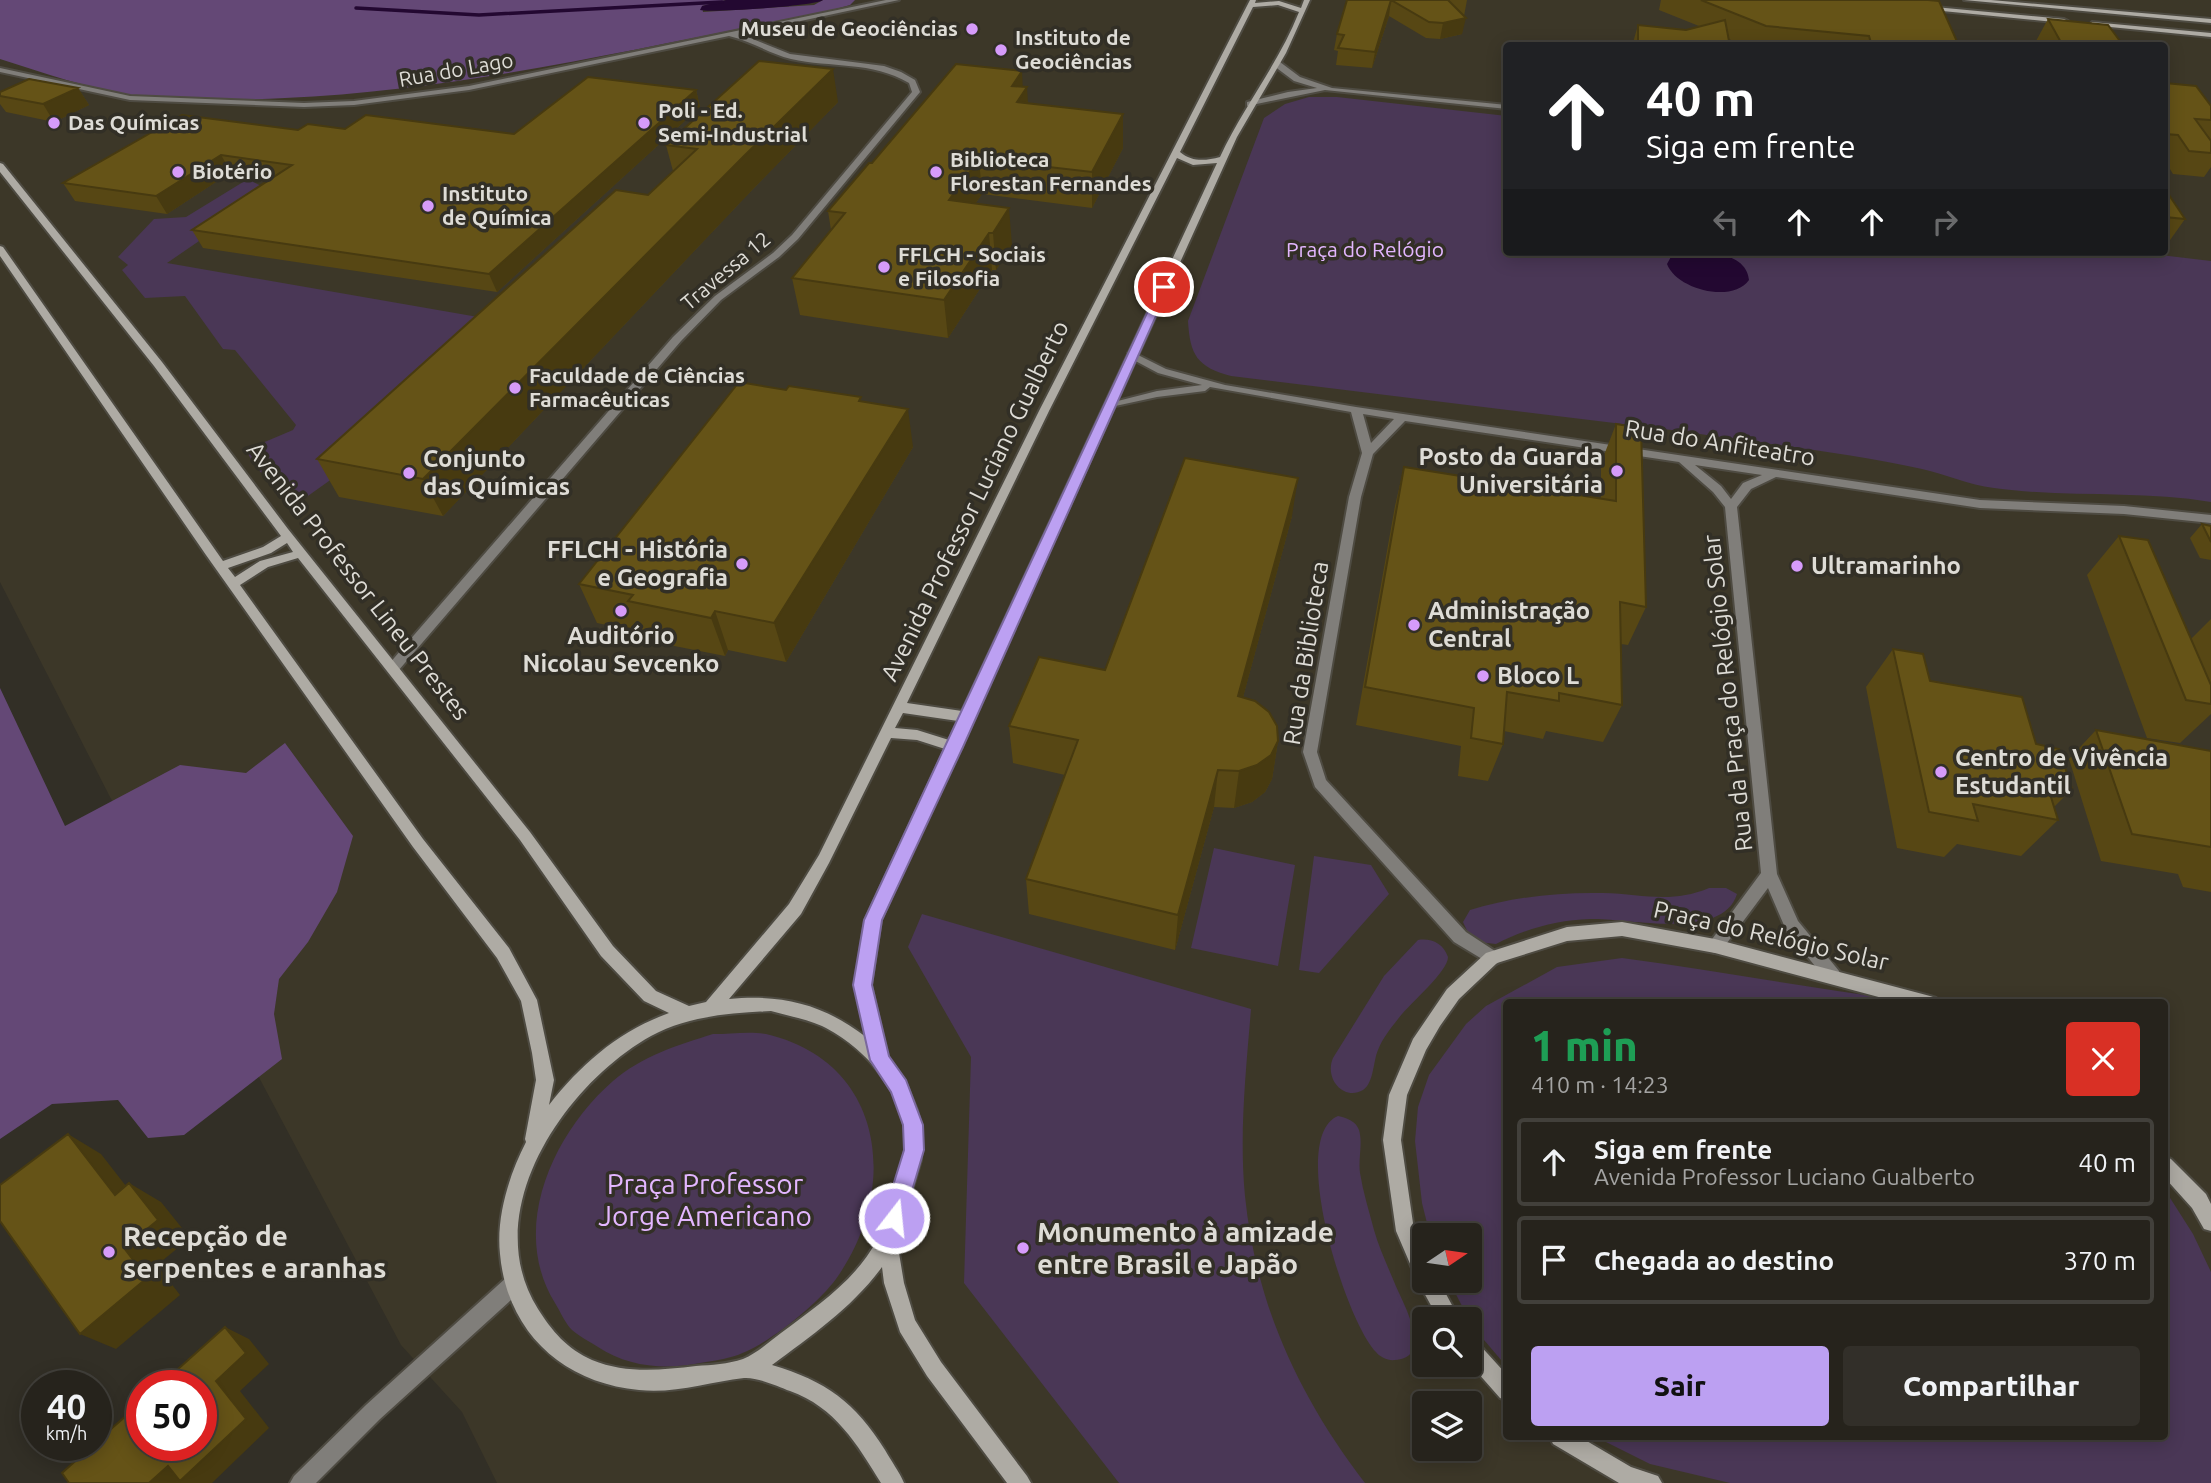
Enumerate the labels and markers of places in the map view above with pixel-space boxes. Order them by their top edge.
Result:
place label: Museu de Geociências [741,16,958,40]
marker: Museu de Geociências [964,21,980,37]
place label: Instituto de Geociências [1015,25,1132,73]
marker: Instituto de Geociências [993,42,1009,58]
place label: Poli - Ed. Semi-Industrial [658,98,808,146]
place label: Das Químicas [68,110,199,134]
marker: Das Químicas [46,115,62,131]
marker: Poli - Ed. Semi-Industrial [636,115,652,131]
place label: Biblioteca Florestan Fernandes [950,147,1152,195]
place label: Biotério [192,159,272,183]
marker: Biotério [170,164,186,180]
marker: Biblioteca Florestan Fernandes [928,164,944,180]
place label: Instituto de Química [442,181,552,229]
marker: Instituto de Química [420,198,436,214]
place label: FFLCH - Sociais e Filosofia [898,242,1046,290]
pin [1134,257,1194,317]
marker: FFLCH - Sociais e Filosofia [876,259,892,275]
place label: Faculdade de Ciências Farmacêuticas [529,363,745,411]
marker: Faculdade de Ciências Farmacêuticas [507,380,523,396]
place label: Posto da Guarda Universitária [1418,443,1603,498]
place label: Conjunto das Químicas [423,445,570,500]
marker: Posto da Guarda Universitária [1609,463,1625,479]
marker: Conjunto das Químicas [401,465,417,481]
place label: FFLCH - História e Geografia [547,536,728,591]
place label: Ultramarinho [1811,552,1961,579]
marker: FFLCH - História e Geografia [734,556,750,572]
marker: Ultramarinho [1789,558,1805,574]
place label: Administração Central [1428,597,1590,652]
marker: Auditório Nicolau Sevcenko [613,603,629,619]
marker: Administração Central [1406,617,1422,633]
place label: Auditório Nicolau Sevcenko [522,622,720,677]
place label: Bloco L [1497,662,1579,689]
marker: Bloco L [1475,668,1491,684]
place label: Centro de Vivência Estudantil [1955,744,2168,799]
marker: Centro de Vivência Estudantil [1933,764,1949,780]
place label: Monumento à amizade entre Brasil e Japão [1037,1216,1334,1279]
place label: Recepção de serpentes e aranhas [123,1220,386,1283]
marker: Monumento à amizade entre Brasil e Japão [1015,1240,1031,1256]
marker: Recepção de serpentes e aranhas [101,1244,117,1260]

